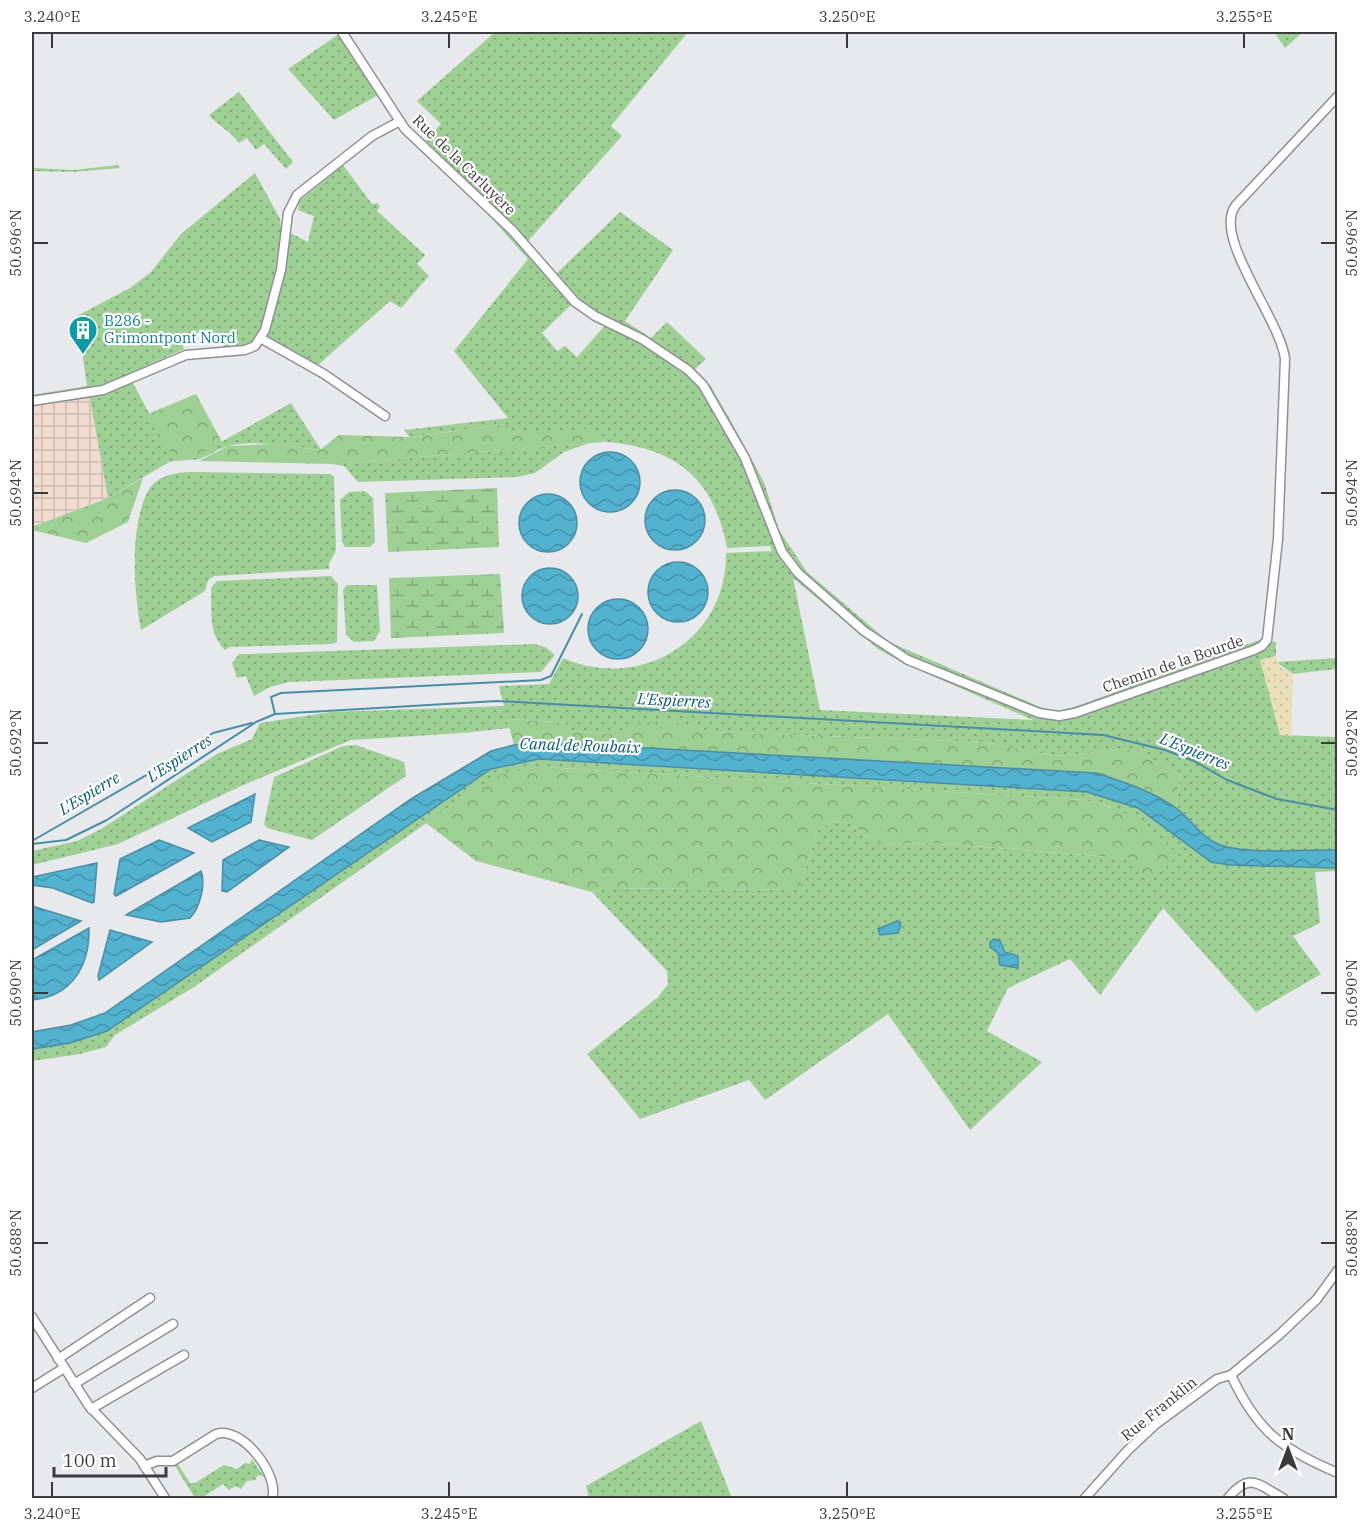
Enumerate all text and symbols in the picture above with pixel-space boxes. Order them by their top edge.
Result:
text: 3.240°E [24,7,80,26]
text: 3.245°E [421,7,477,26]
text: 3.250°E [819,7,875,26]
text: 3.255°E [1216,7,1272,26]
street label: Rue de la Carluyère [409,110,520,219]
text: 50.696°N [6,209,25,277]
text: 50.696°N [1342,209,1361,277]
place label: B286 - Grimontpont Nord [104,311,236,347]
building icon: B286 - Grimontpont Nord [67,314,99,356]
text: 50.694°N [6,459,25,527]
text: 50.694°N [1342,459,1361,527]
street label: Chemin de la Bourde [1100,631,1246,697]
water label: L'Espierres [636,688,711,712]
text: 50.692°N [6,709,25,777]
text: 50.692°N [1342,709,1361,777]
water label: L'Espierres [1156,728,1233,774]
water label: L'Espierres [142,730,215,787]
water label: Canal de Roubaix [519,733,641,757]
water label: L'Espierre [54,767,123,819]
text: 50.690°N [6,959,25,1027]
text: 50.690°N [1342,959,1361,1027]
text: 50.688°N [6,1209,25,1277]
text: 50.688°N [1342,1209,1361,1277]
street label: Rue Franklin [1117,1372,1201,1445]
north arrow [1258,1419,1318,1479]
text: N [1282,1424,1294,1444]
scale bar [54,1440,166,1478]
text: 100 m [63,1449,117,1472]
text: 3.240°E [24,1504,80,1523]
text: 3.245°E [421,1504,477,1523]
text: 3.250°E [819,1504,875,1523]
text: 3.255°E [1216,1504,1272,1523]

